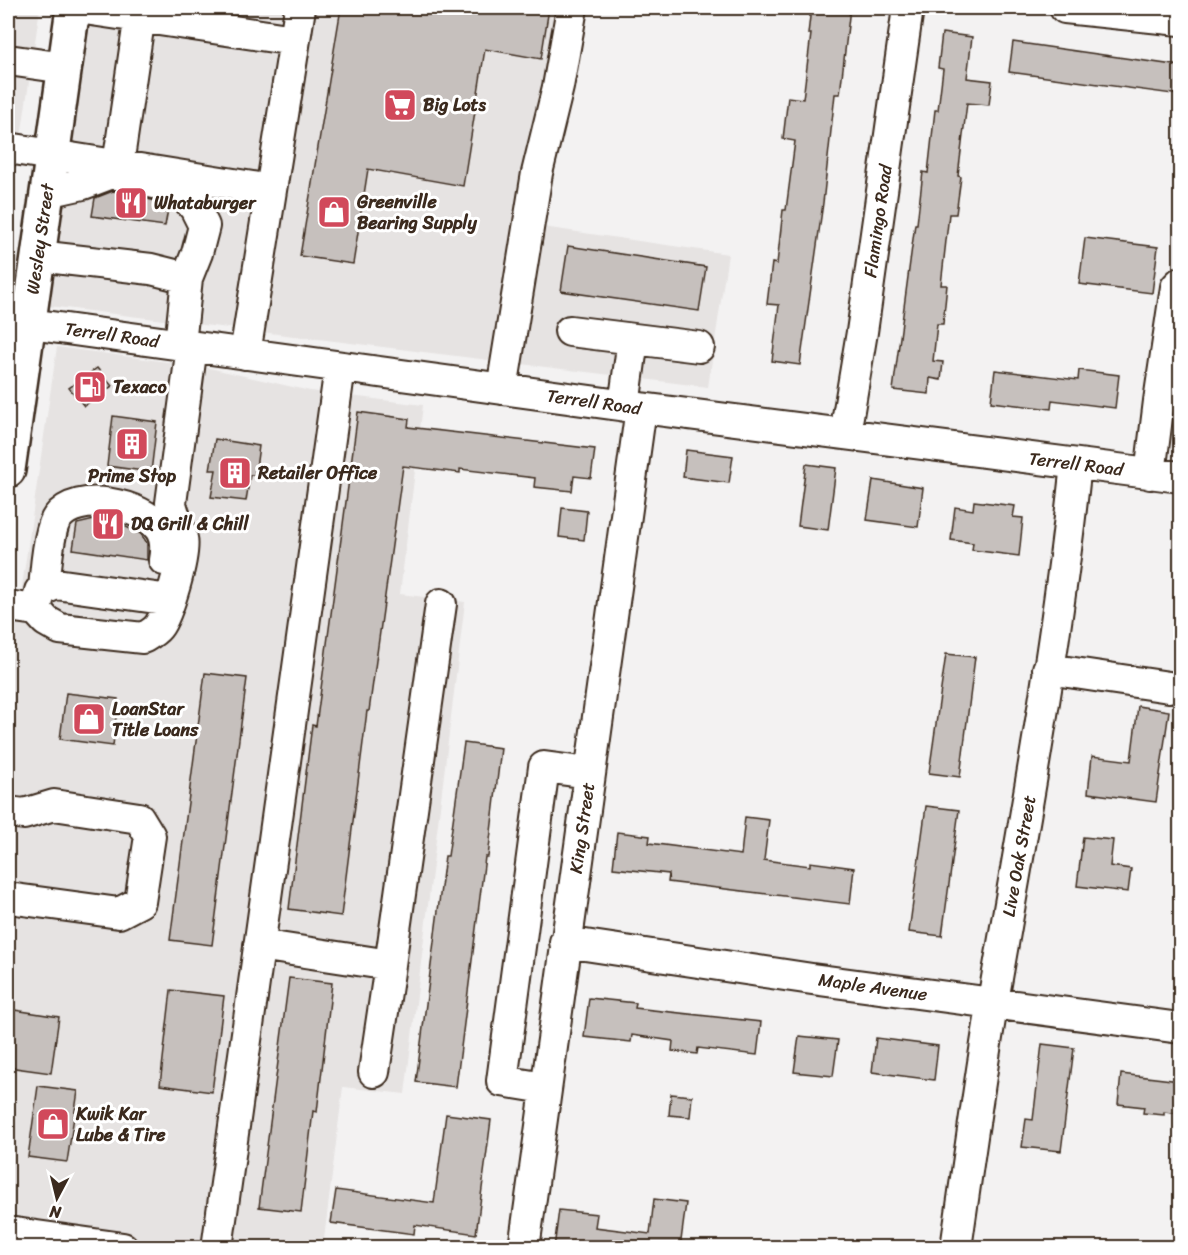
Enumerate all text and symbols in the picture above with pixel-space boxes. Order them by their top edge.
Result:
supermarket icon: Big Lots [382,87,418,123]
place label: Big Lots [423,89,486,121]
street label: Flamingo Road [854,161,902,280]
street label: Wesley Street [16,181,64,296]
restaurant icon: Whataburger [113,185,149,221]
place label: Greenville Bearing Supply [356,186,478,239]
place label: Whataburger [154,187,257,219]
shop icon: Greenville Bearing Supply [316,194,352,230]
street label: Terrell Road [63,313,163,358]
fuel station icon: Texaco [72,369,108,405]
place label: Texaco [113,371,167,403]
street label: Terrell Road [545,380,645,425]
building icon: Prime Stop [114,426,150,462]
street label: Terrell Road [1027,442,1127,486]
building icon: Retailer Office [217,455,253,491]
place label: Retailer Office [257,457,378,489]
place label: Prime Stop [88,460,176,492]
restaurant icon: DQ Grill & Chill [90,506,126,542]
place label: DQ Grill & Chill [131,508,249,540]
place label: LoanStar Title Loans [112,693,199,746]
shop icon: LoanStar Title Loans [71,701,107,737]
street label: King Street [560,780,604,876]
street label: Live Oak Street [993,793,1045,919]
street label: Maple Avenue [816,964,930,1010]
place label: Kwik Kar Lube & Tire [75,1098,166,1151]
shop icon: Kwik Kar Lube & Tire [35,1106,71,1142]
north arrow [27,1168,87,1228]
text: N [47,1197,63,1228]

